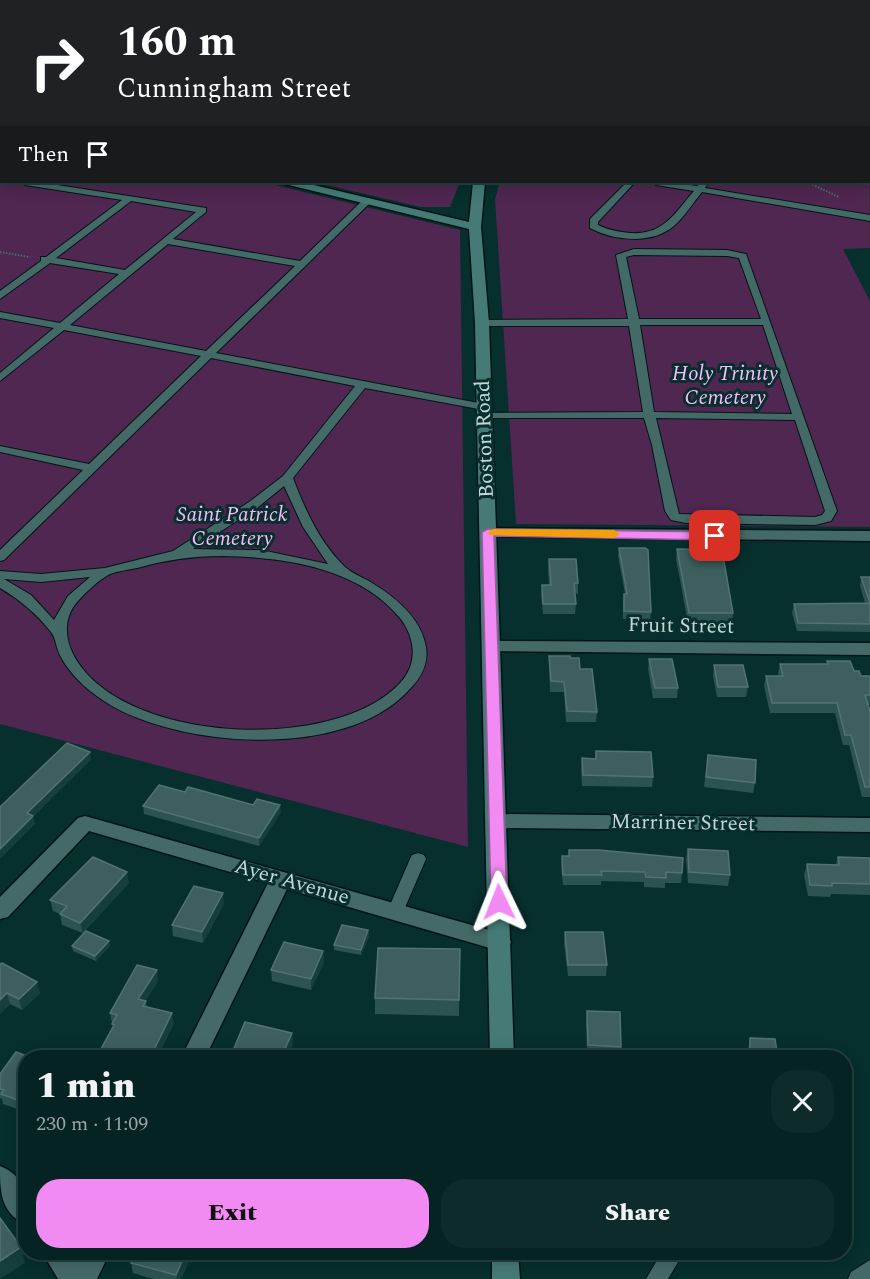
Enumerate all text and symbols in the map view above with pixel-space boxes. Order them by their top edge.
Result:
text: 160 m [117,11,236,74]
icon: right [18,24,96,102]
text: Cunningham Street [117,68,351,110]
text: Then [18,138,69,171]
icon: arrive [81,138,114,171]
park label: Holy Trinity Cemetery [672,358,779,414]
street label: Boston Road [467,380,503,498]
park label: Saint Patrick Cemetery [176,499,288,555]
pin [689,510,740,561]
icon: arrive [698,519,731,552]
street label: Fruit Street [627,609,735,643]
street label: Marriner Street [610,806,756,840]
street label: Ayer Avenue [231,850,353,914]
position arrow [467,870,531,934]
text: 1 min [36,1059,136,1114]
button: close [771,1070,834,1133]
text: 230 m · 11:09 [36,1109,148,1139]
button: Exit [36,1179,429,1248]
button: Share [441,1179,834,1248]

